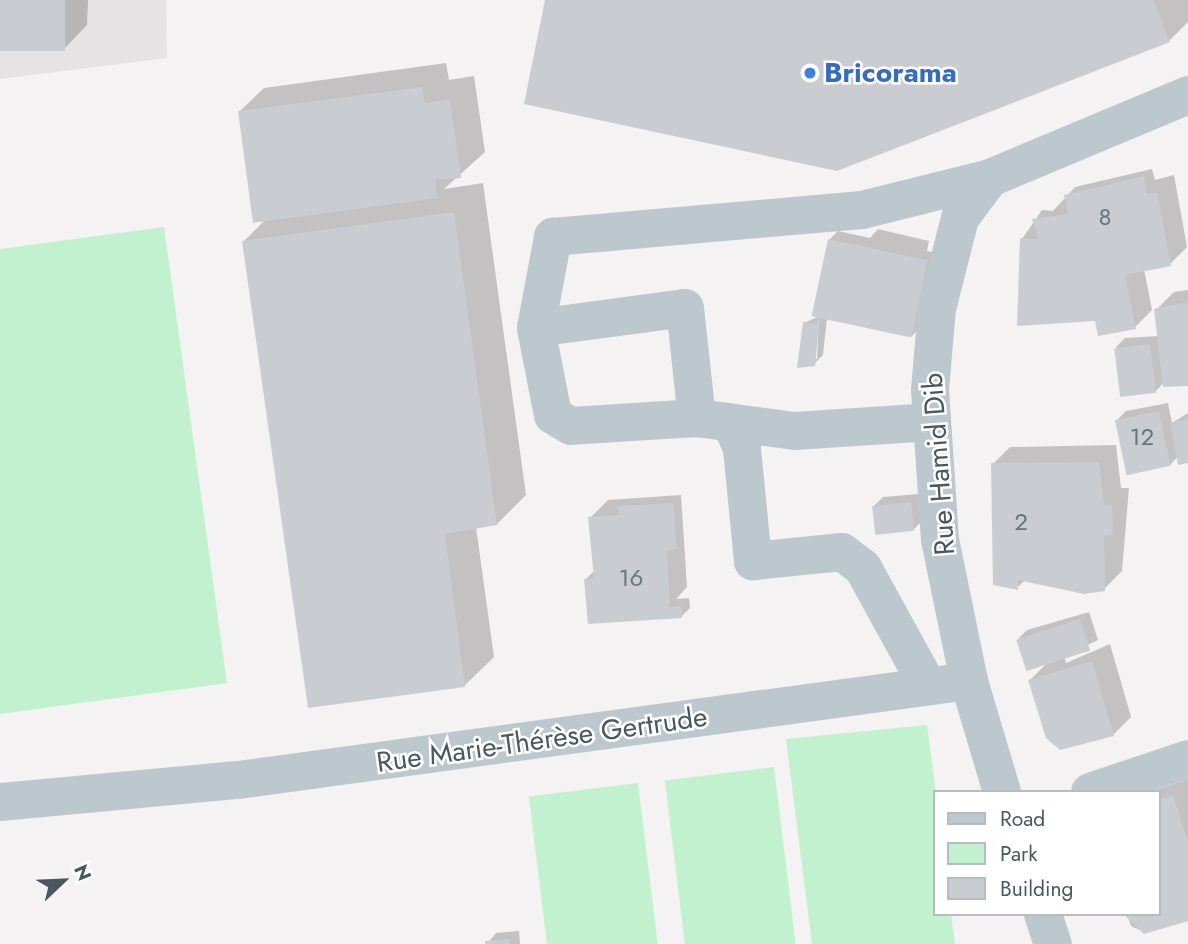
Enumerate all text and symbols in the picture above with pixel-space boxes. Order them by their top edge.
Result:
place label: Bricorama [824,56,957,90]
marker: Bricorama [802,65,818,81]
house number: 8 [1098,203,1112,231]
street label: Rue Hamid Dib [916,372,962,556]
house number: 12 [1130,423,1154,451]
house number: 2 [1014,508,1028,536]
house number: 16 [619,564,643,592]
street label: Rue Marie-Thérèse Gertrude [375,700,709,780]
legend [932,790,1160,916]
text: Road [1000,804,1045,834]
text: Park [1000,839,1037,869]
north arrow [28,846,98,916]
text: N [67,860,98,885]
text: Building [1000,874,1073,904]

